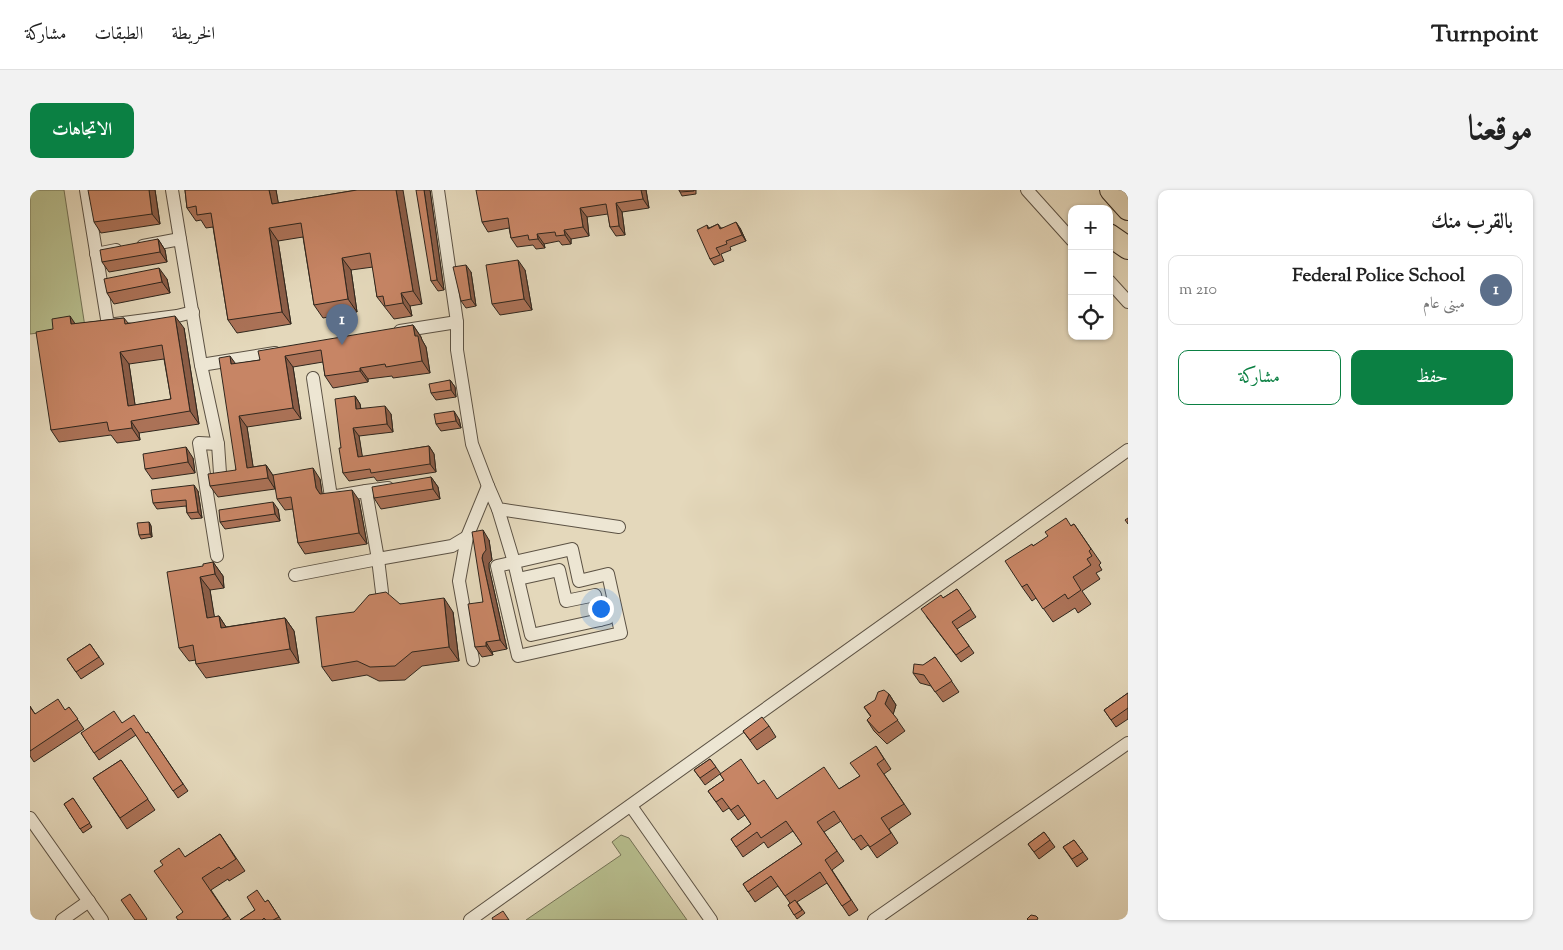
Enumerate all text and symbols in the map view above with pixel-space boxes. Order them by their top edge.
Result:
text: Turnpoint [1431,18,1538,52]
text: مشاركة [25,22,66,48]
text: الطبقات [94,22,143,48]
text: الخريطة [171,22,215,48]
button: الاتجاهات [30,103,134,158]
text: موقعنا [1468,105,1533,156]
map controls [1068,205,1113,340]
button: + [1068,205,1113,250]
text: بالقرب منك [1431,208,1513,238]
button: − [1068,250,1113,295]
text: Federal Police School [1292,263,1465,290]
text: 210 m [1179,279,1217,302]
text: 1 [1493,279,1499,302]
text: مبنى عام [1423,293,1465,316]
button: locate [1068,295,1113,340]
pin: 1 [326,304,358,345]
button: مشاركة [1178,350,1341,405]
button: حفظ [1351,350,1513,405]
your location [588,596,614,622]

